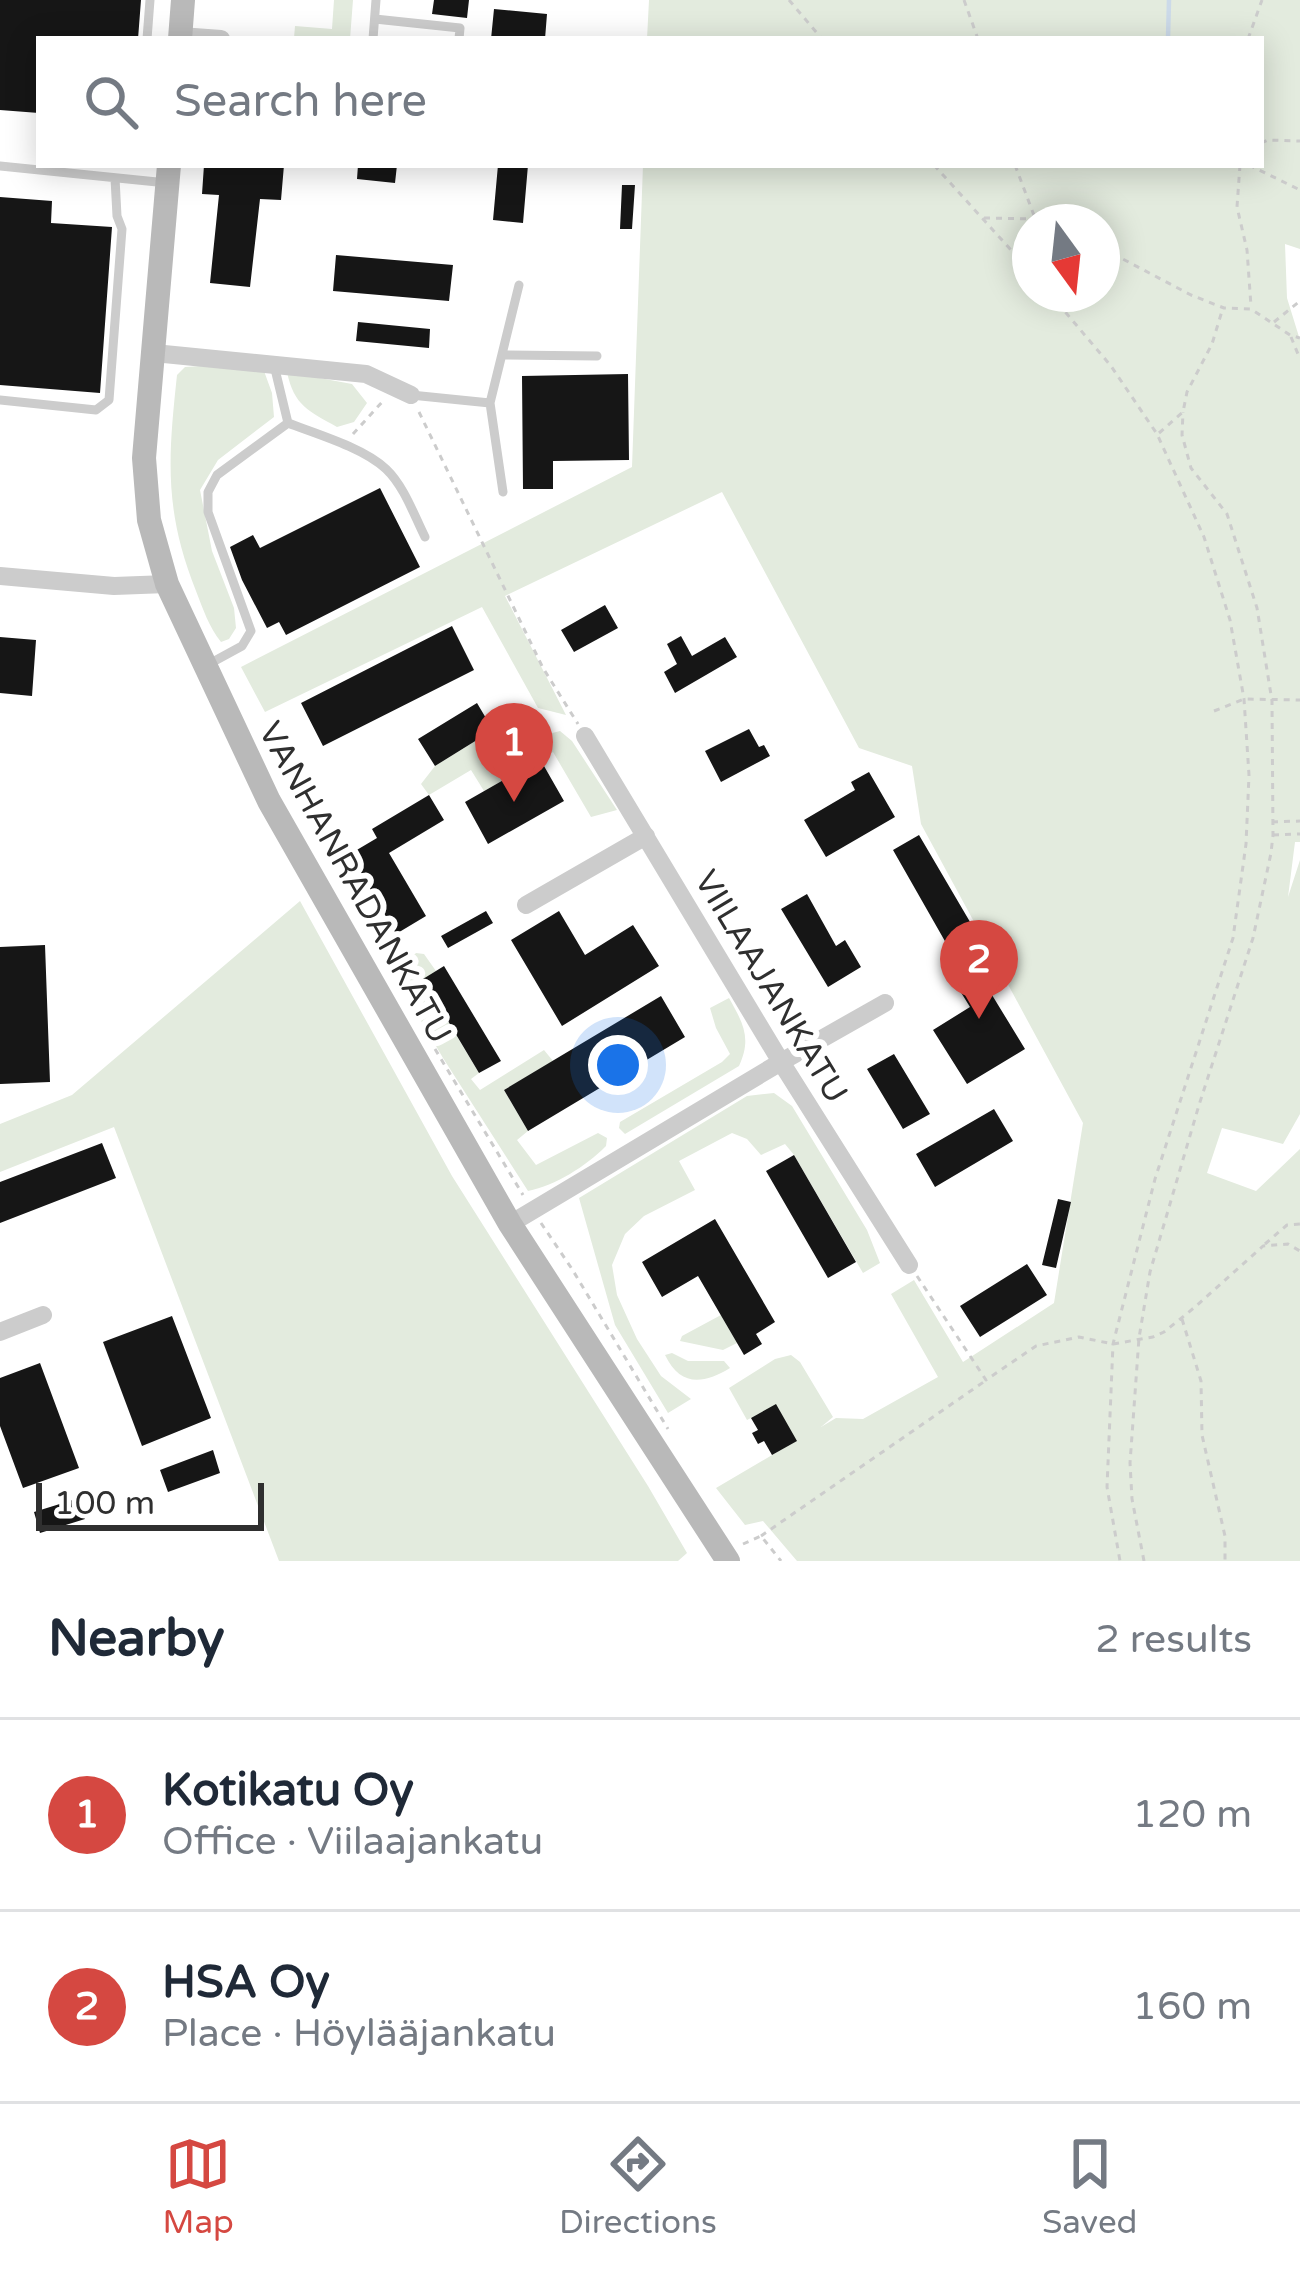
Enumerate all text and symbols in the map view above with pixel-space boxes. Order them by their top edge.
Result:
search box [36,36,1264,168]
icon: search [78,69,144,135]
text: Search here [174,75,427,129]
north arrow [1012,204,1120,312]
pin: 1 [475,703,553,802]
street label: VANHANRADANKATU [250,715,459,1050]
street label: VIILAAJANKATU [686,863,855,1110]
pin: 2 [940,920,1018,1019]
your location [588,1035,648,1095]
scale bar [36,1477,264,1530]
text: 100 m [54,1484,155,1523]
text: Nearby [48,1608,225,1670]
text: 2 results [1095,1616,1252,1663]
text: Kotikatu Oy [162,1764,414,1818]
text: 1 [75,1791,99,1838]
text: 120 m [1133,1791,1252,1838]
text: Office · Viilaajankatu [162,1818,543,1865]
text: HSA Oy [162,1956,330,2010]
text: 2 [75,1983,99,2030]
text: 160 m [1133,1983,1252,2030]
text: Place · Höylääjankatu [162,2010,556,2057]
tab: Map [163,2131,234,2242]
tab: Directions [559,2131,717,2242]
tab: Saved [1042,2131,1137,2242]

